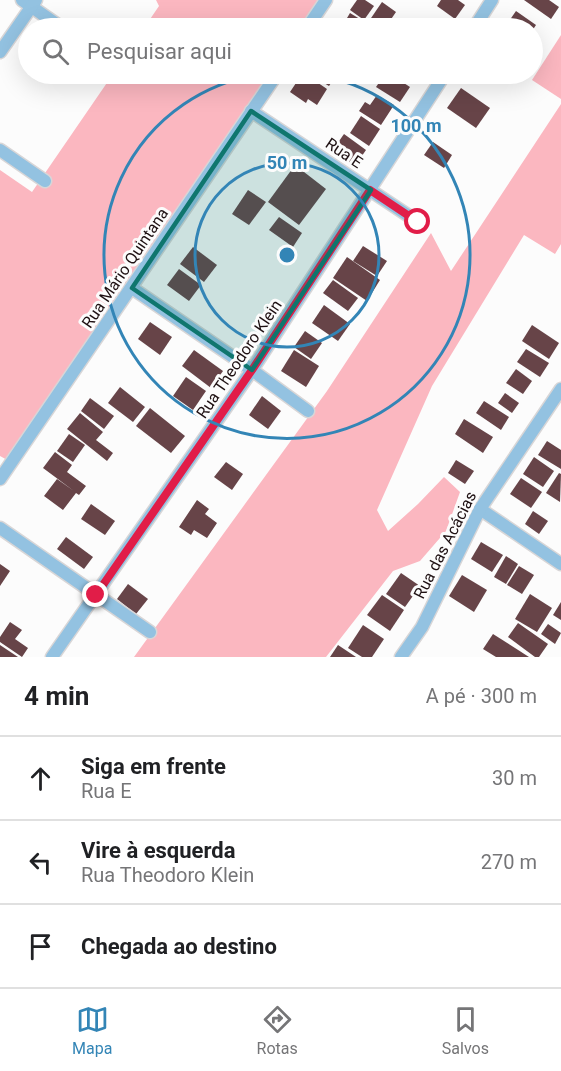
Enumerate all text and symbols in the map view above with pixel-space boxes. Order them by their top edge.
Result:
search box [18,18,543,84]
icon: search [39,35,72,68]
text: Pesquisar aqui [87,39,232,64]
text: 100 m [390,115,442,136]
street label: Rua E [322,134,366,172]
text: 50 m [267,152,307,173]
street label: Rua Mário Quintana [78,204,172,332]
route start [404,208,430,234]
centre of rings [277,245,297,265]
street label: Rua Theodoro Klein [192,296,286,422]
street label: Rua das Acácias [410,488,480,602]
route end [82,581,108,607]
text: 4 min [24,681,89,711]
text: A pé · 300 m [426,684,537,708]
text: Siga em frente [81,754,226,779]
icon: ahead [24,762,57,795]
text: 30 m [492,766,537,790]
text: Rua E [81,779,132,803]
text: Vire à esquerda [81,838,235,863]
icon: left [24,846,57,879]
text: 270 m [481,850,537,874]
text: Rua Theodoro Klein [81,863,254,887]
icon: arrive [24,930,57,963]
text: Chegada ao destino [81,934,277,959]
tab: Mapa [72,1003,112,1058]
tab: Rotas [257,1003,298,1058]
tab: Salvos [442,1003,489,1058]

